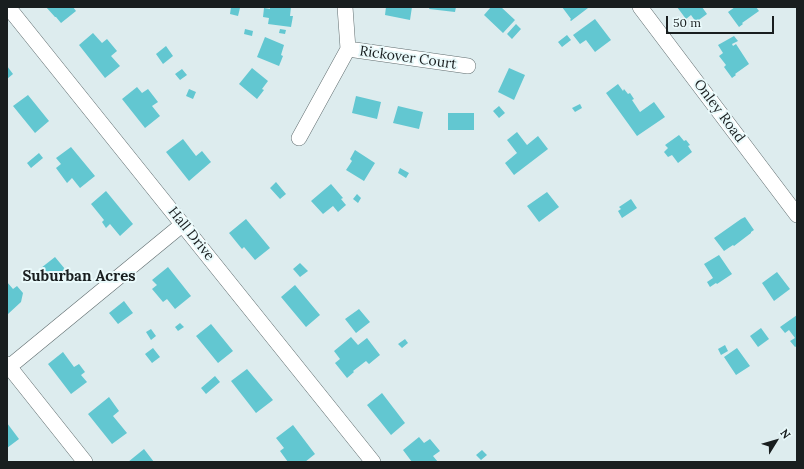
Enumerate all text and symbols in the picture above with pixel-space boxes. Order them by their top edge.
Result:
scale bar [668,8,776,34]
text: 50 m [673,15,701,30]
street label: Rickover Court [358,43,458,73]
street label: Onley Road [690,76,748,146]
street label: Hall Drive [164,204,218,264]
district label: Suburban Acres [22,268,136,286]
north arrow [756,421,796,461]
text: N [777,426,794,441]

